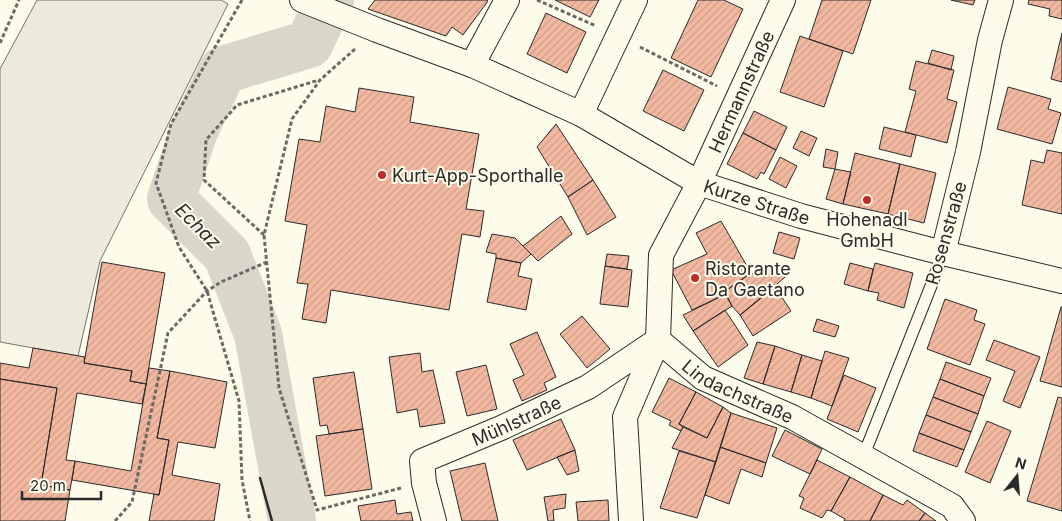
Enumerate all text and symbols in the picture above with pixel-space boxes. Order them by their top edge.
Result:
street label: Hermannstraße [704,27,778,156]
place label: Kurt-App-Sporthalle [392,165,563,186]
marker: Kurt-App-Sporthalle [376,169,388,181]
street label: Kurze Straße [701,175,812,228]
street label: Rosenstraße [921,179,971,287]
marker: Hohenadl GmbH [861,194,873,206]
water label: Echaz [170,198,226,254]
place label: Hohenadl GmbH [826,209,908,251]
place label: Ristorante Da Gaetano [705,258,805,300]
marker: Ristorante Da Gaetano [689,272,701,284]
street label: Lindachstraße [678,355,797,427]
street label: Mühlstraße [468,391,564,450]
north arrow [992,451,1042,501]
text: N [1013,453,1029,473]
scale bar [22,468,101,500]
text: 20 m [30,476,66,495]

